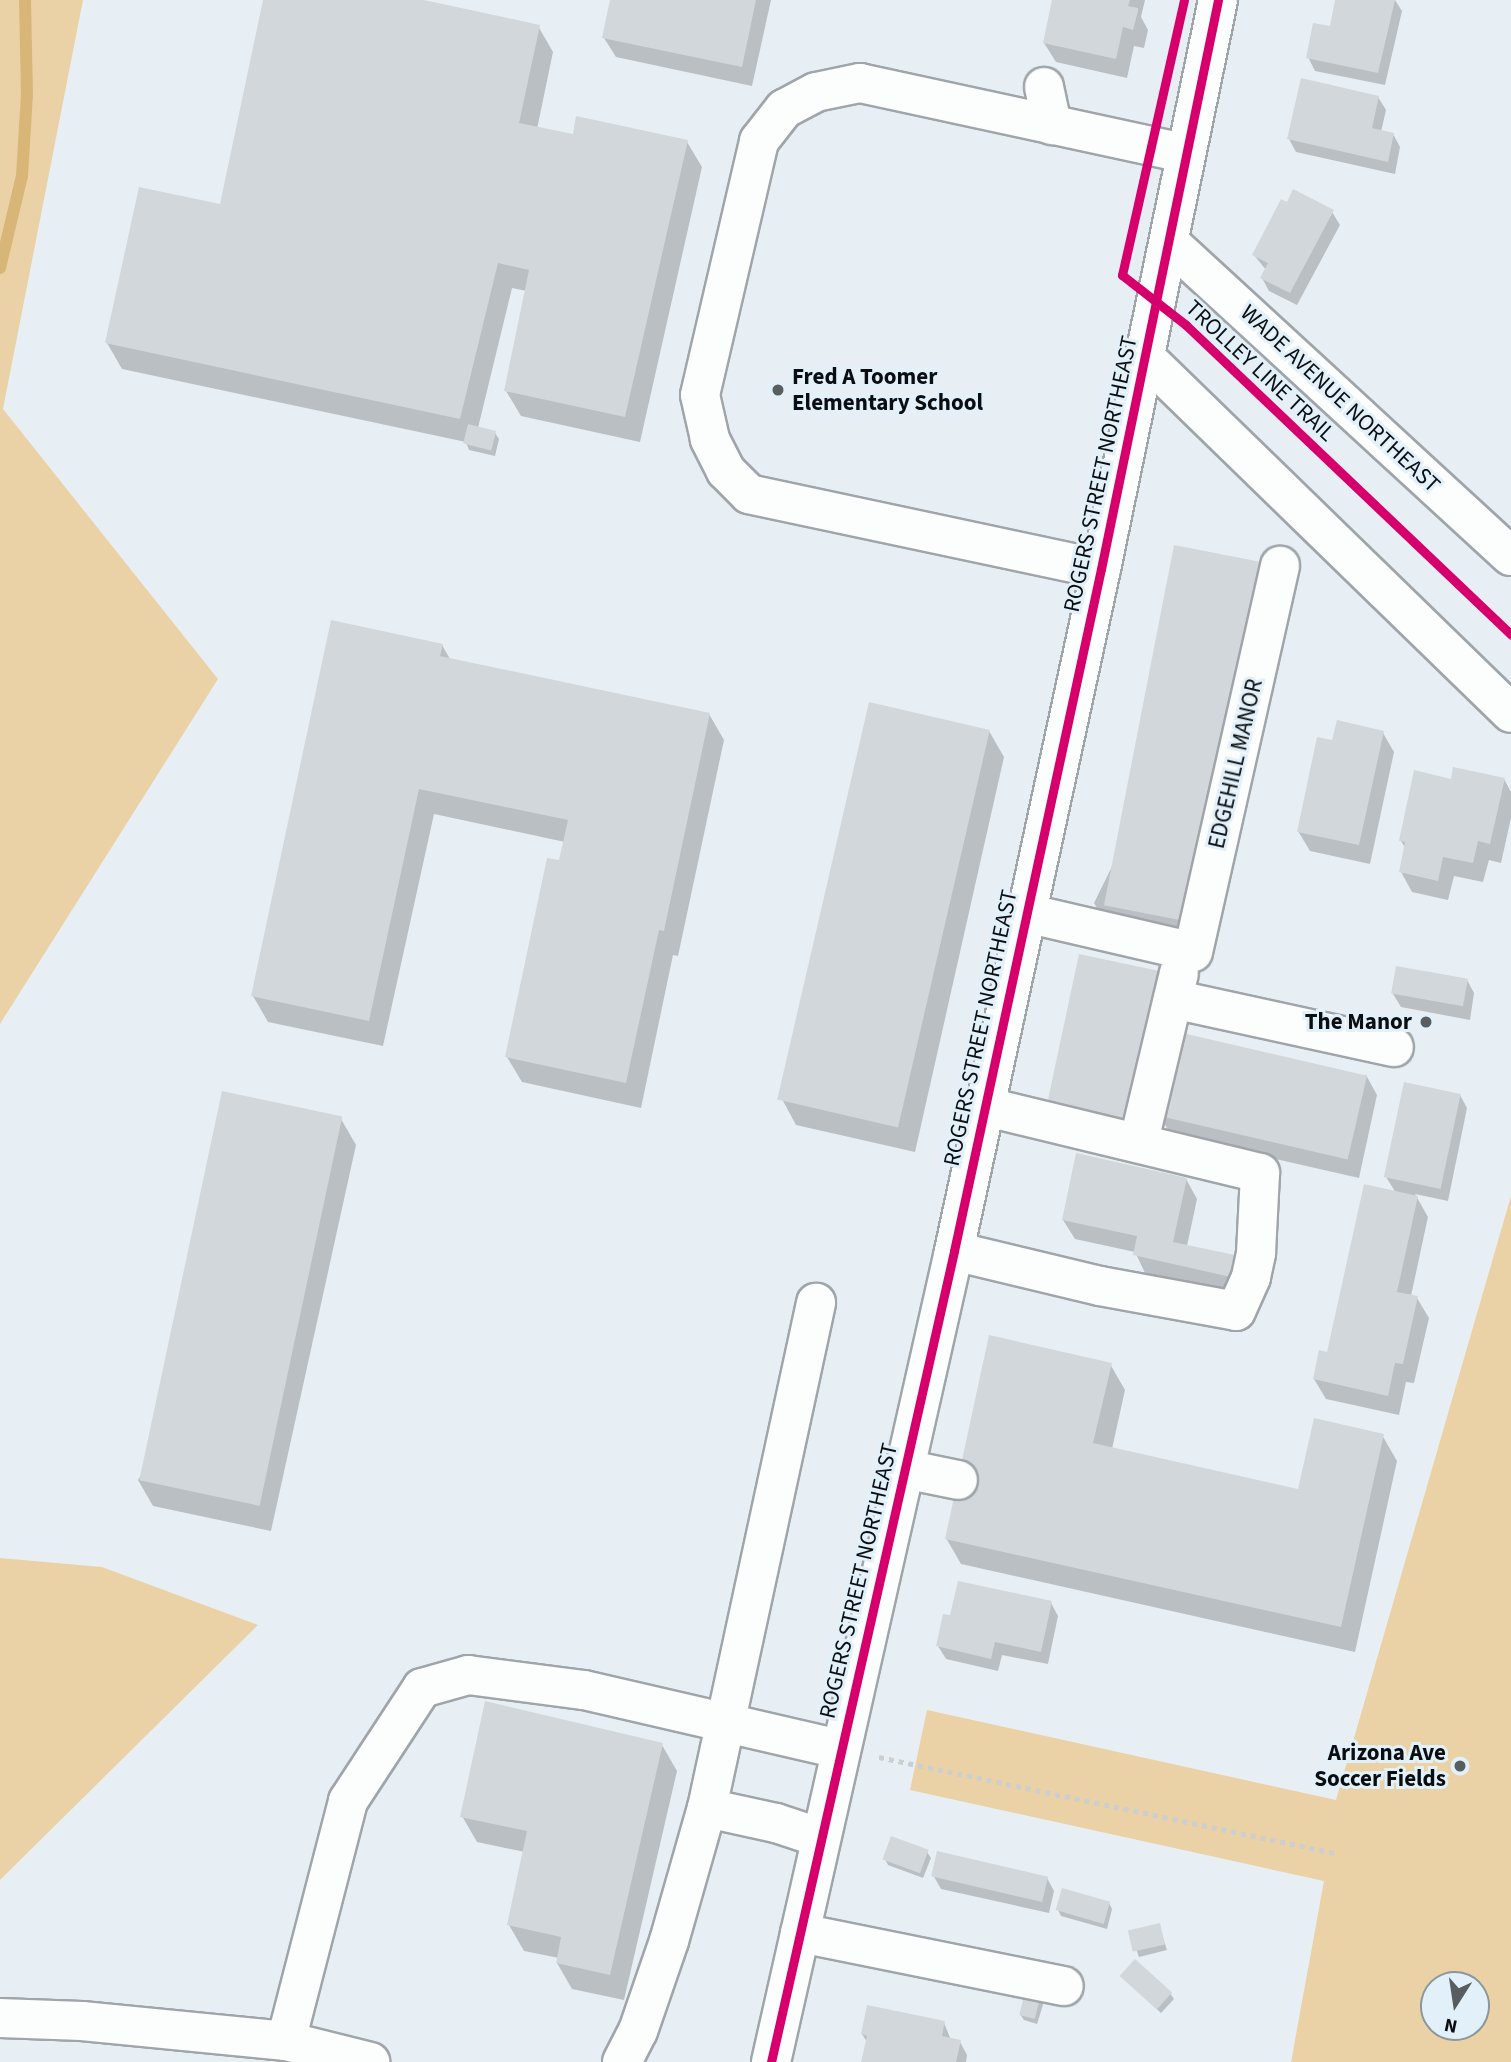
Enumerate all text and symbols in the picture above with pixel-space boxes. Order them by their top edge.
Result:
street label: TROLLEY LINE TRAIL [1179,295,1341,447]
street label: WADE AVENUE NORTHEAST [1234,299,1446,499]
street label: ROGERS STREET NORTHEAST [1058,333,1144,615]
place label: Fred A Toomer Elementary School [792,363,983,417]
marker: Fred A Toomer Elementary School [770,382,786,398]
street label: EDGEHILL MANOR [1203,677,1269,851]
street label: ROGERS STREET NORTHEAST [938,887,1024,1169]
place label: The Manor [1305,1008,1412,1036]
marker: The Manor [1418,1014,1434,1030]
street label: ROGERS STREET NORTHEAST [814,1441,904,1721]
place label: Arizona Ave Soccer Fields [1314,1739,1446,1793]
marker: Arizona Ave Soccer Fields [1452,1758,1468,1774]
north arrow [1420,1971,1490,2041]
text: N [1442,2011,1460,2040]

